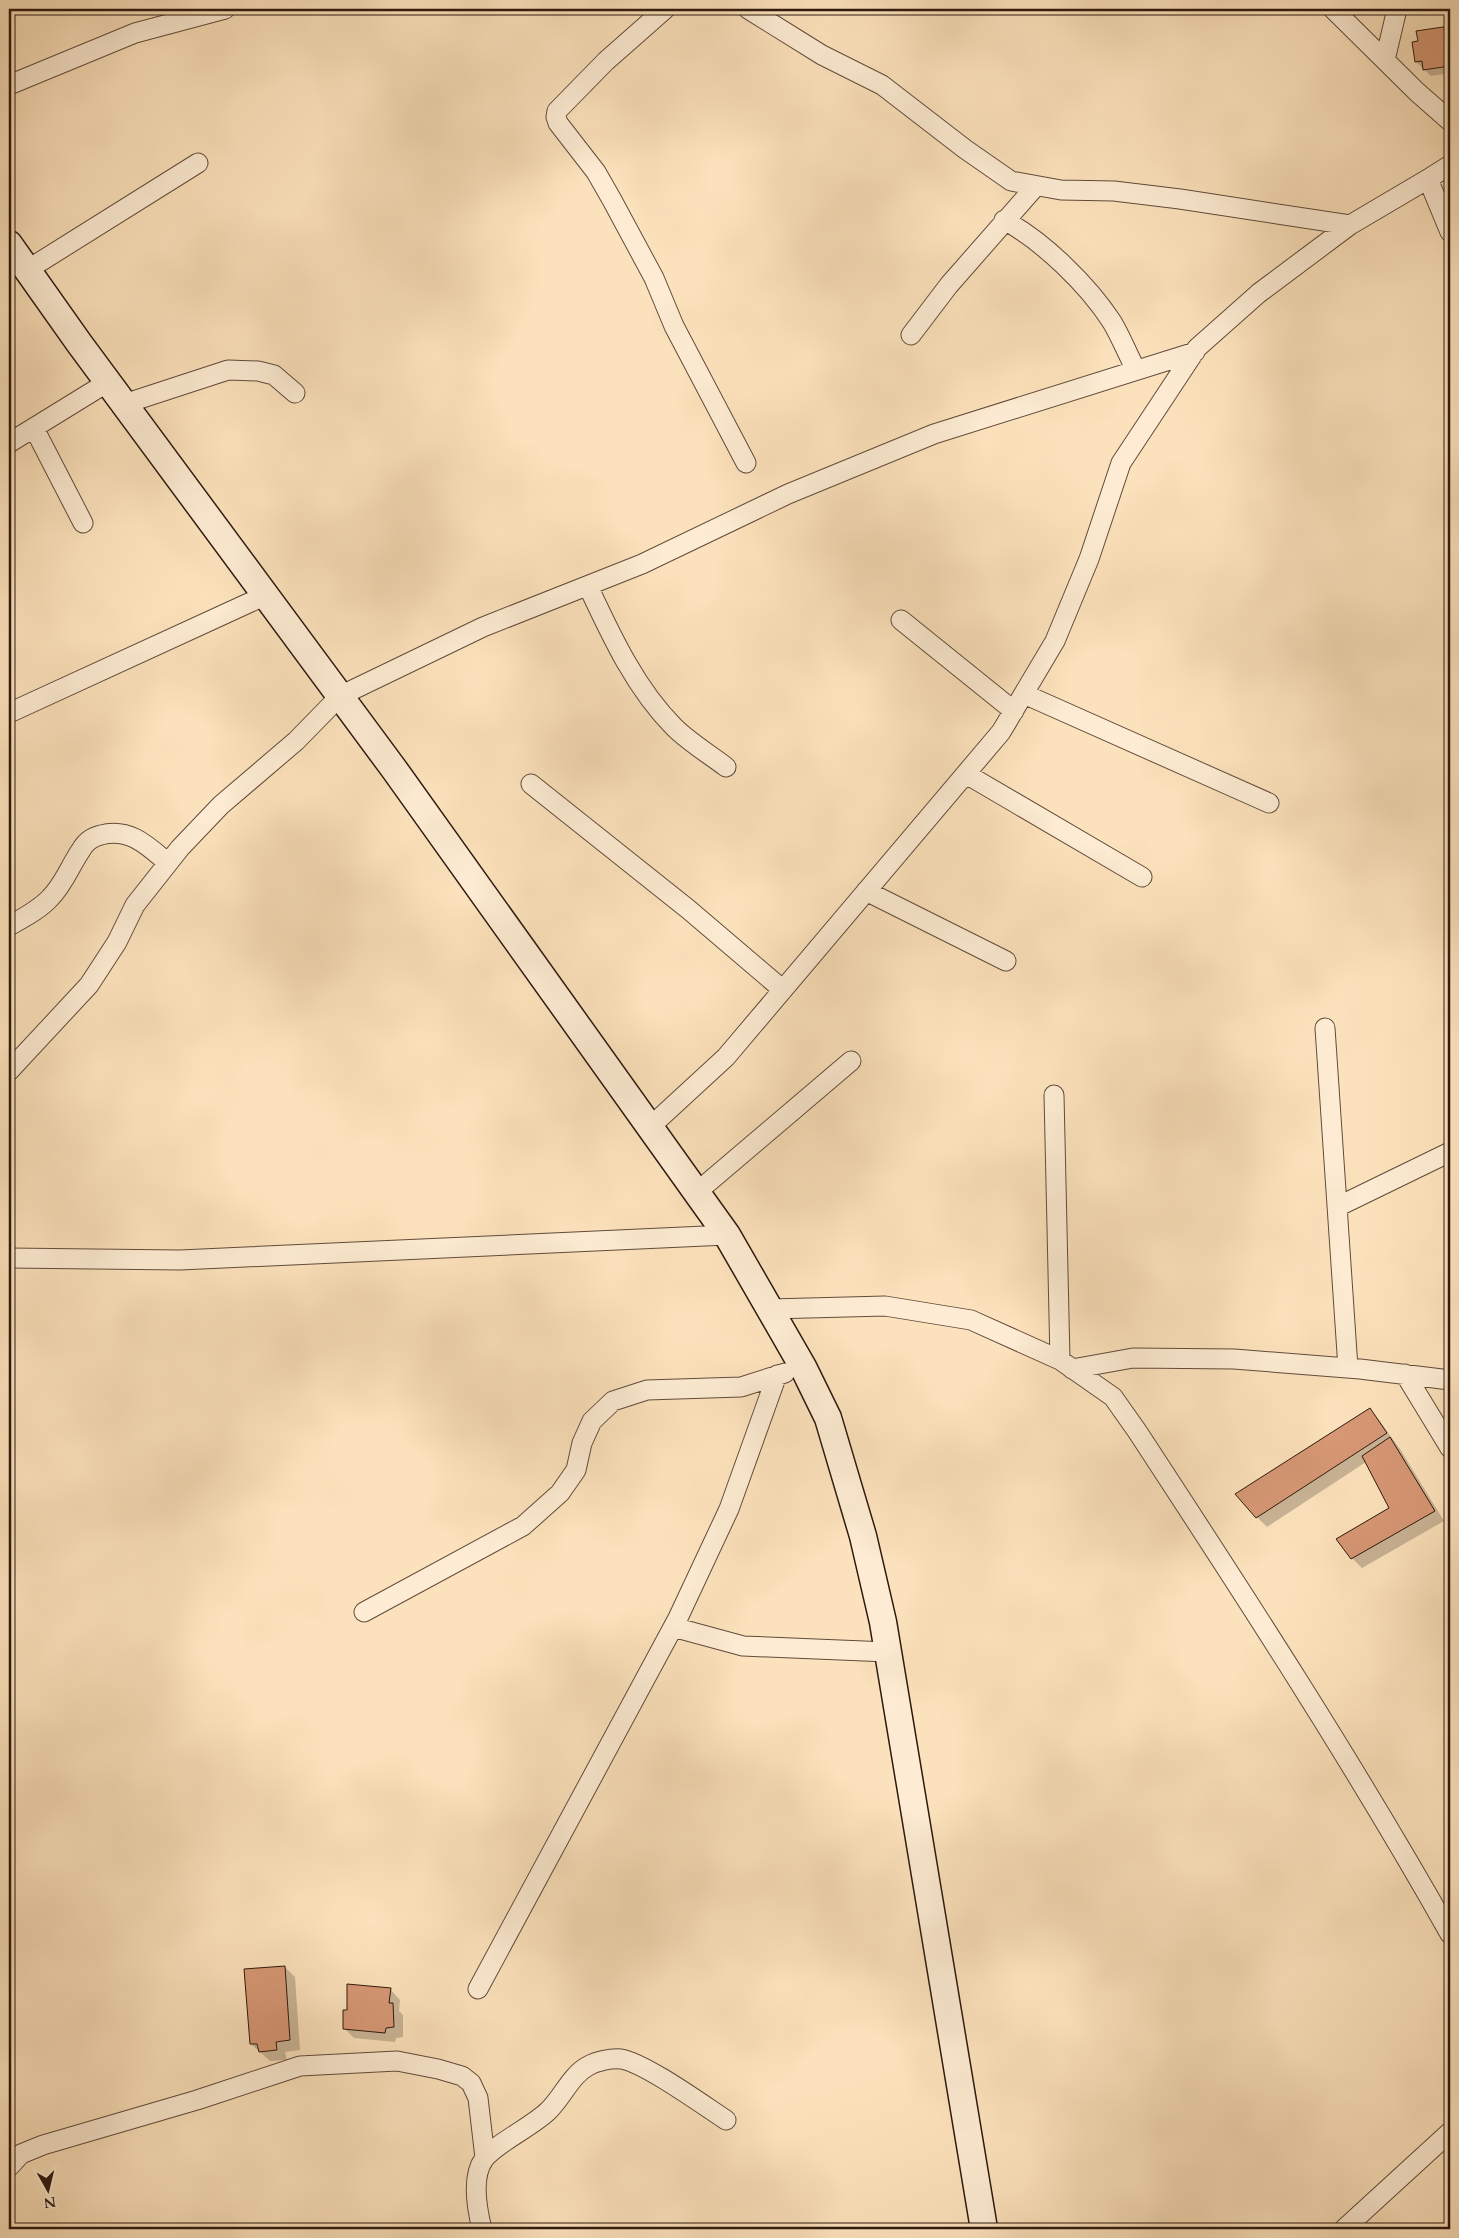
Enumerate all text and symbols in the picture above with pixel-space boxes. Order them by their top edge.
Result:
north arrow [22,2166,72,2216]
text: N [42,2192,57,2213]

